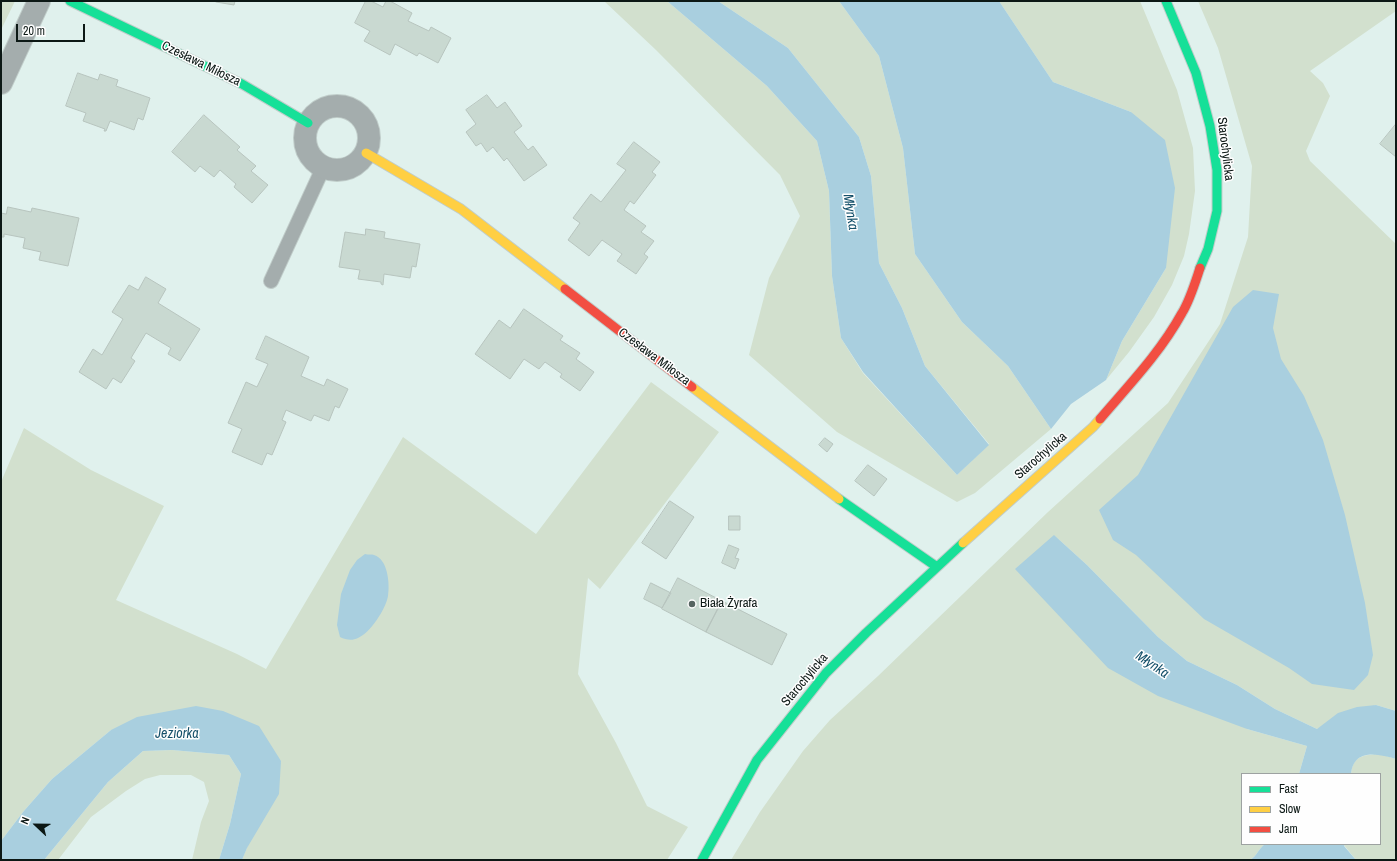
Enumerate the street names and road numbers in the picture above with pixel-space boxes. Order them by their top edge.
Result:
street label: Czesława Miłosza [159,38,243,90]
street label: Starochylicka [1213,116,1237,182]
street label: Czesława Miłosza [615,325,693,389]
street label: Starochylicka [1012,429,1070,483]
street label: Starochylicka [778,650,832,710]

